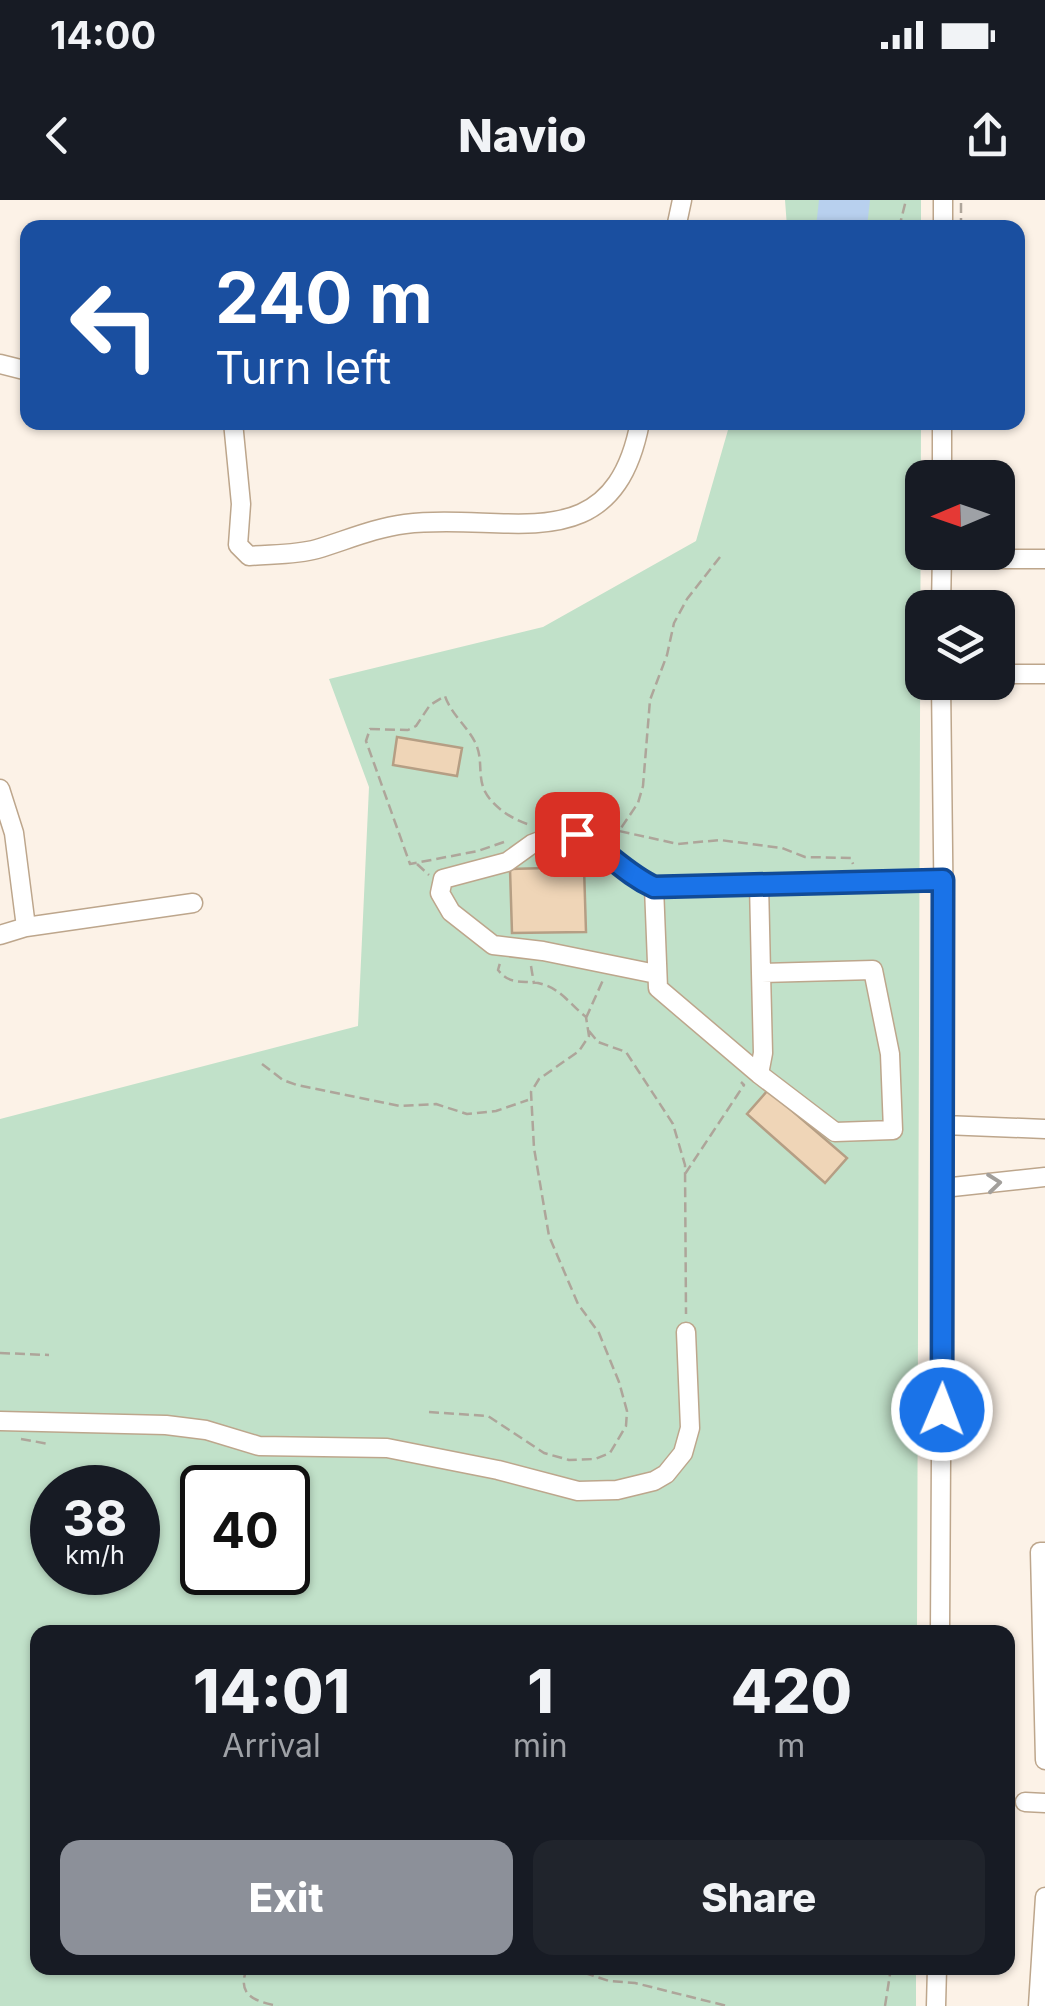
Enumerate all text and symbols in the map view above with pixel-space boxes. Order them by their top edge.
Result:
text: 14:00 [50,12,156,58]
icon: back [30,108,85,163]
text: Navio [458,108,587,163]
icon: share [960,108,1015,163]
text: 240 m [215,255,433,340]
icon: left [50,260,180,390]
text: Turn left [215,340,391,395]
north arrow [905,460,1015,570]
map controls [905,460,1015,700]
button: layers [905,590,1015,700]
pin [535,792,620,877]
icon: arrive [550,807,605,862]
one-way arrow [987,1172,1003,1194]
position arrow [890,1358,994,1462]
speed limit sign: 40 [180,1465,310,1595]
text: 38 [63,1488,127,1548]
text: km/h [65,1540,125,1570]
text: 14:01 [193,1655,350,1727]
text: 1 [527,1655,554,1727]
text: 420 [731,1655,852,1727]
text: Arrival [222,1726,321,1765]
text: min [513,1726,568,1765]
text: m [777,1726,805,1765]
button: Exit [60,1840,513,1955]
button: Share [533,1840,985,1955]

